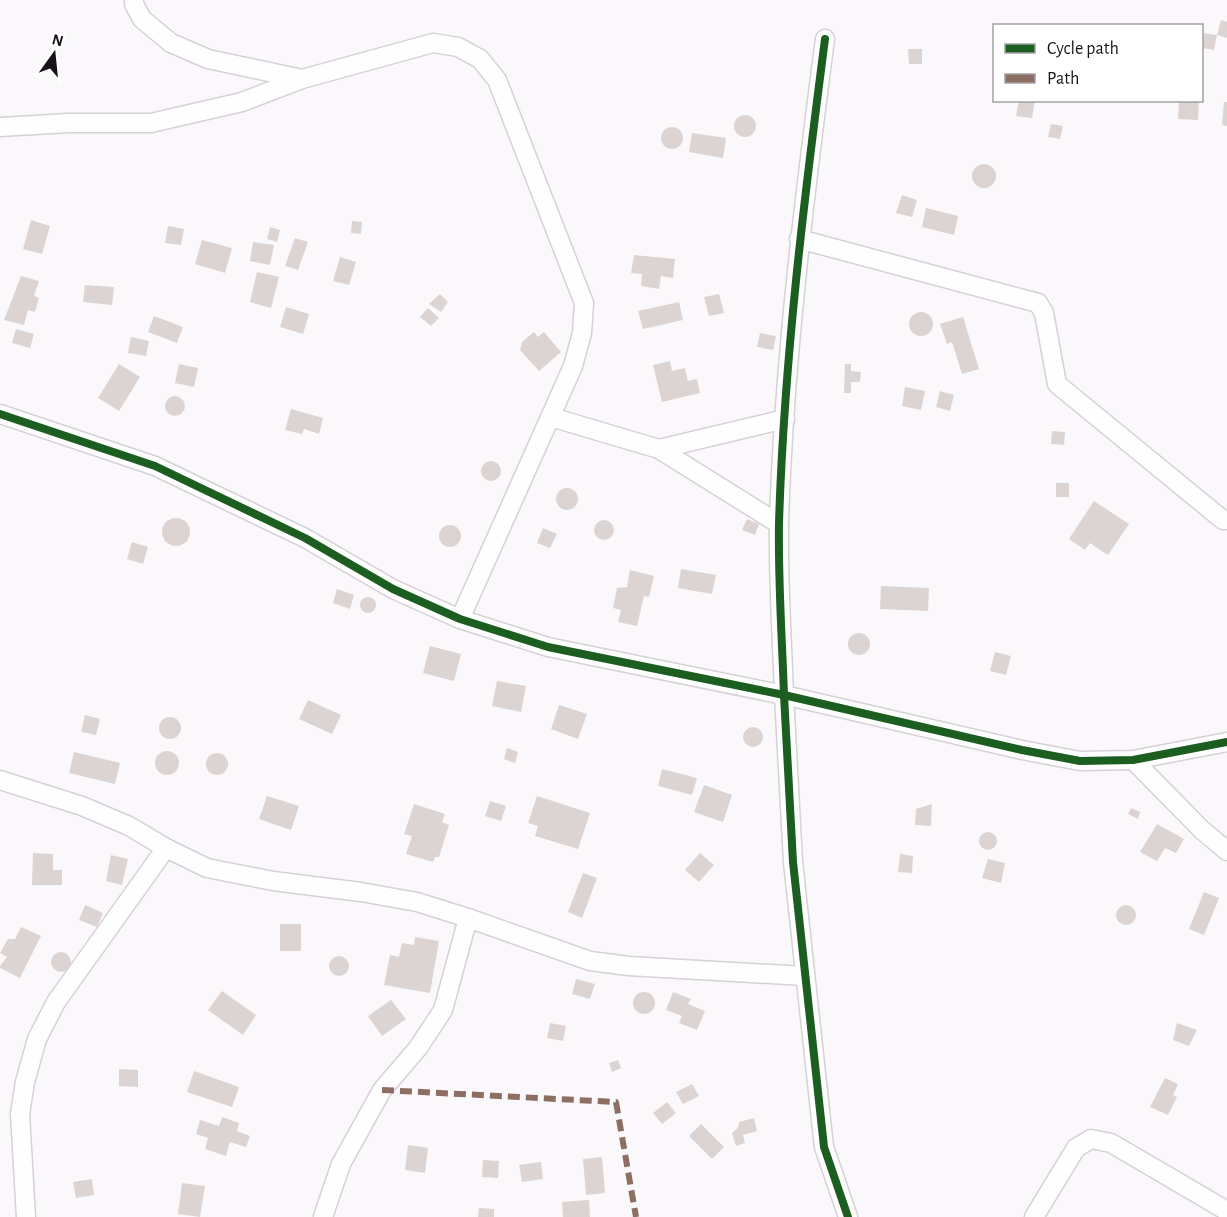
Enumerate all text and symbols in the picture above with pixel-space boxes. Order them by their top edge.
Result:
north arrow [24,24,84,84]
legend [993,24,1203,102]
text: N [50,31,65,50]
text: Cycle path [1047,40,1119,58]
text: Path [1047,70,1079,88]

